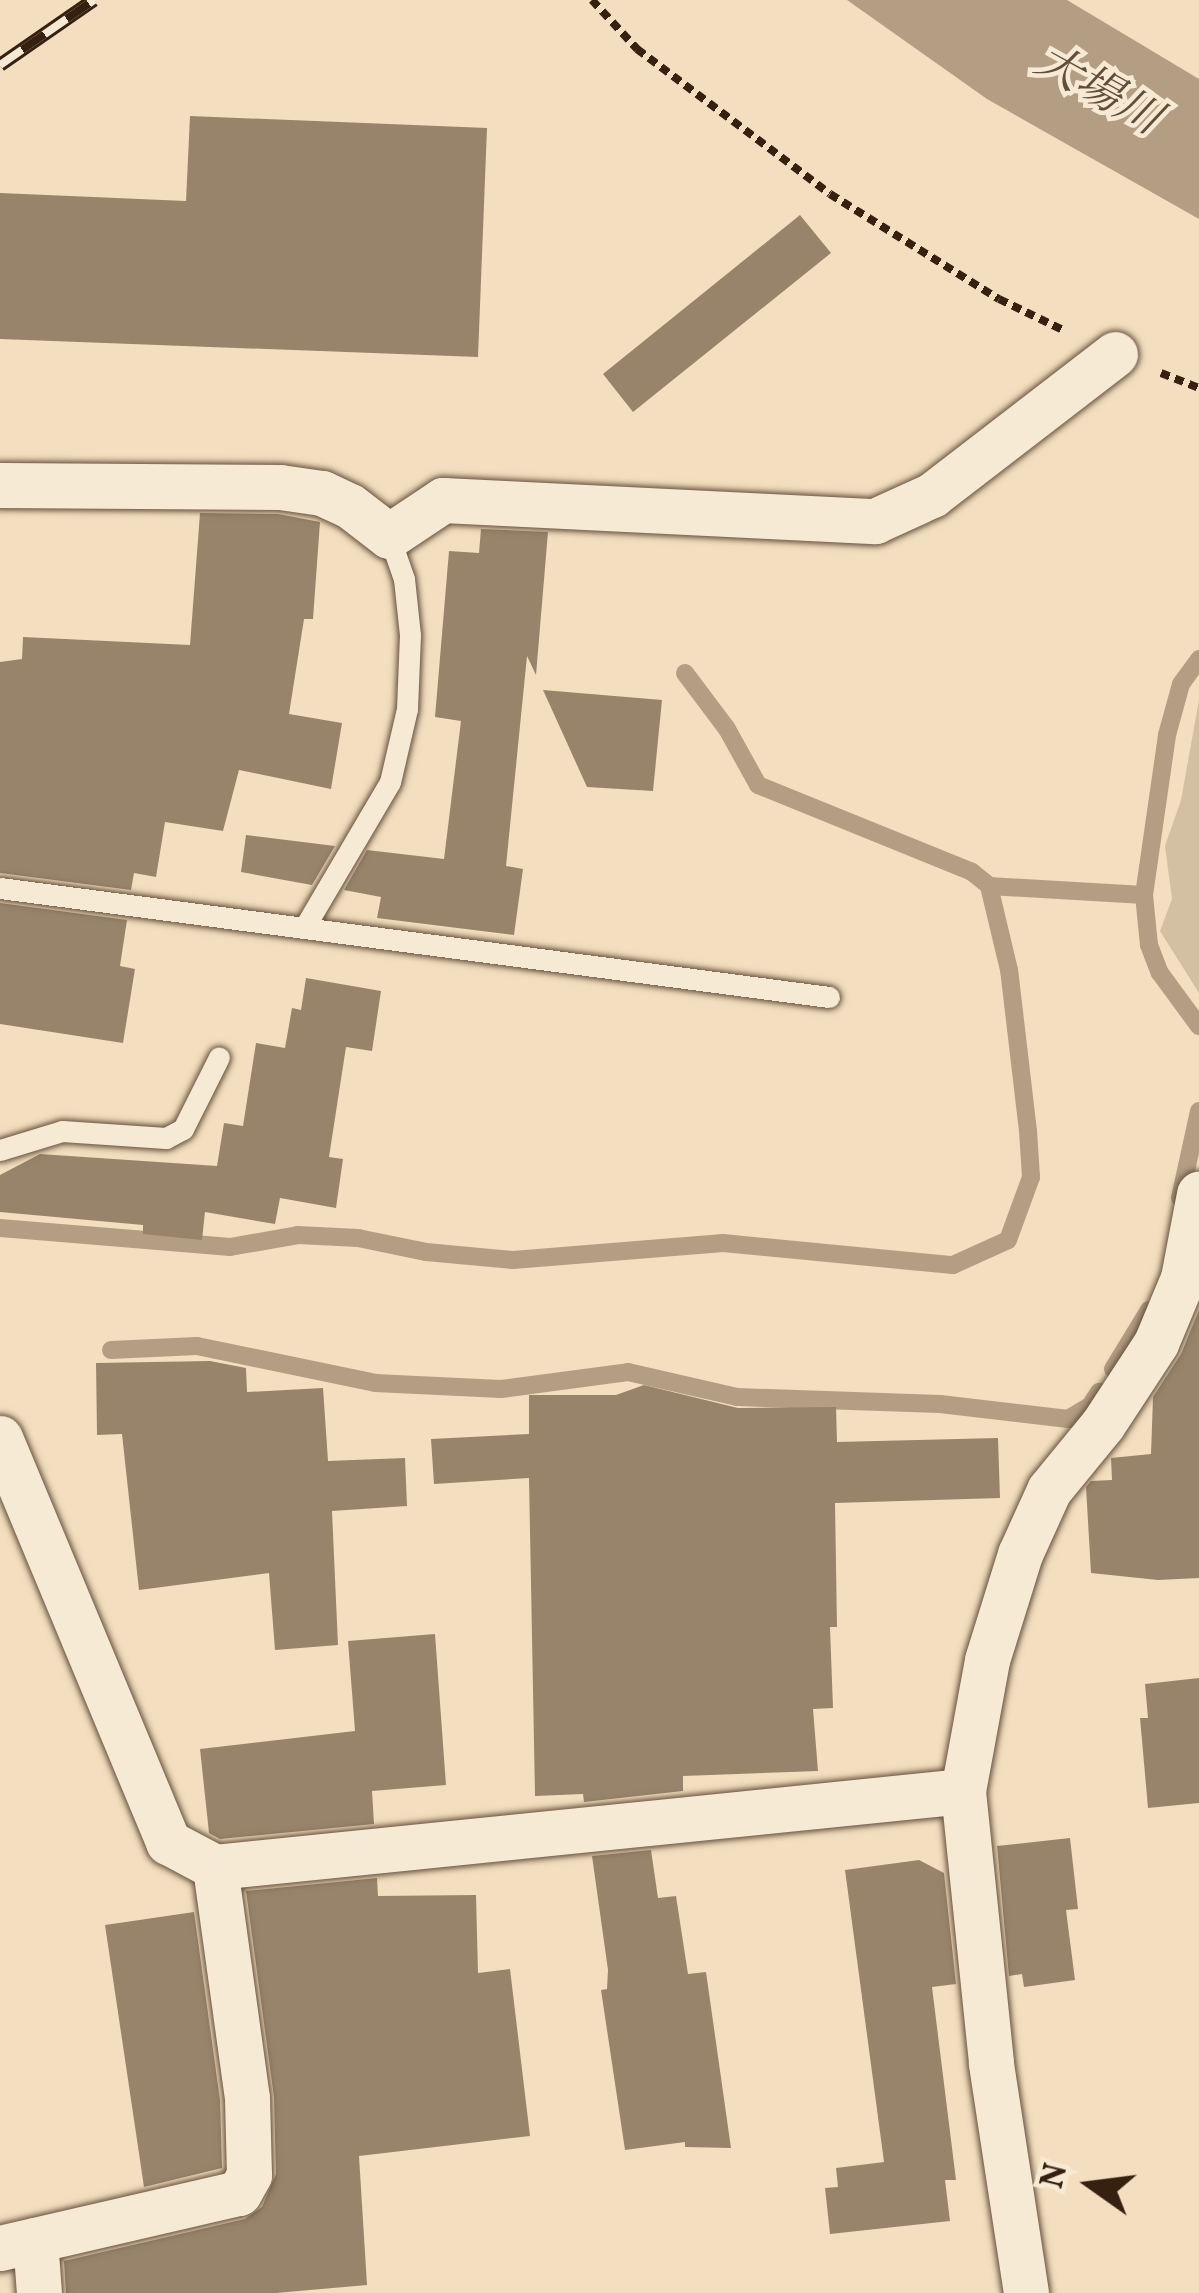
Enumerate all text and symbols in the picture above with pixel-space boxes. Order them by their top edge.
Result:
water label: 大場川 [1025,36,1169,148]
north arrow [1031,2125,1151,2245]
text: N [1031,2159,1081,2193]

